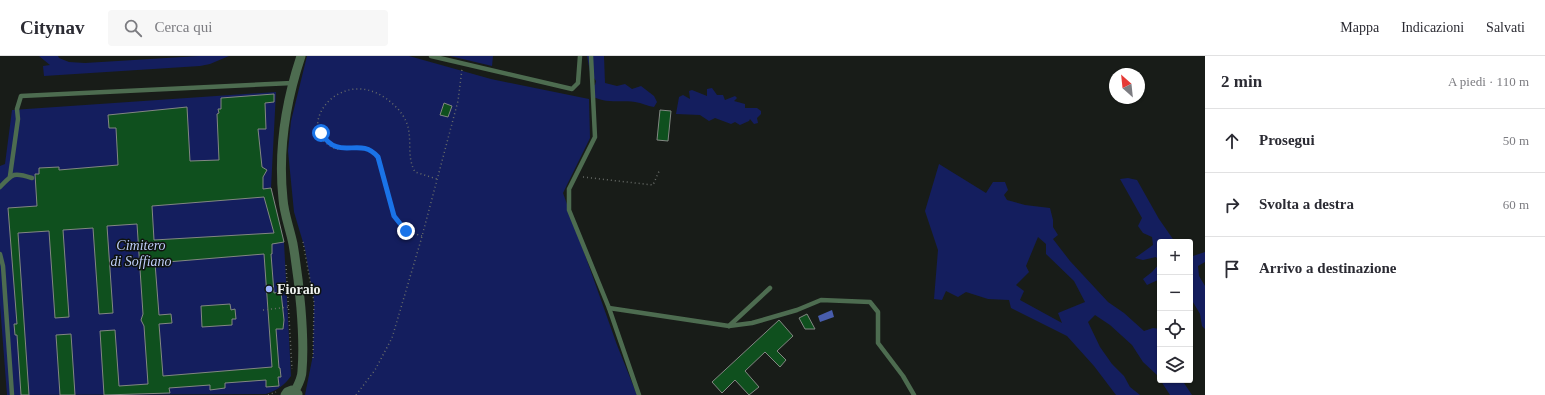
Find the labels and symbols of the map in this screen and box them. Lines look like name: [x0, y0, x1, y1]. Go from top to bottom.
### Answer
north arrow: [1109, 68, 1145, 104]
route start: [312, 124, 330, 142]
route end: [397, 222, 415, 240]
park label: Cimitero di Soffiano: [110, 238, 172, 269]
place label: Fioraio: [277, 282, 321, 297]
marker: Fioraio: [264, 284, 274, 294]

